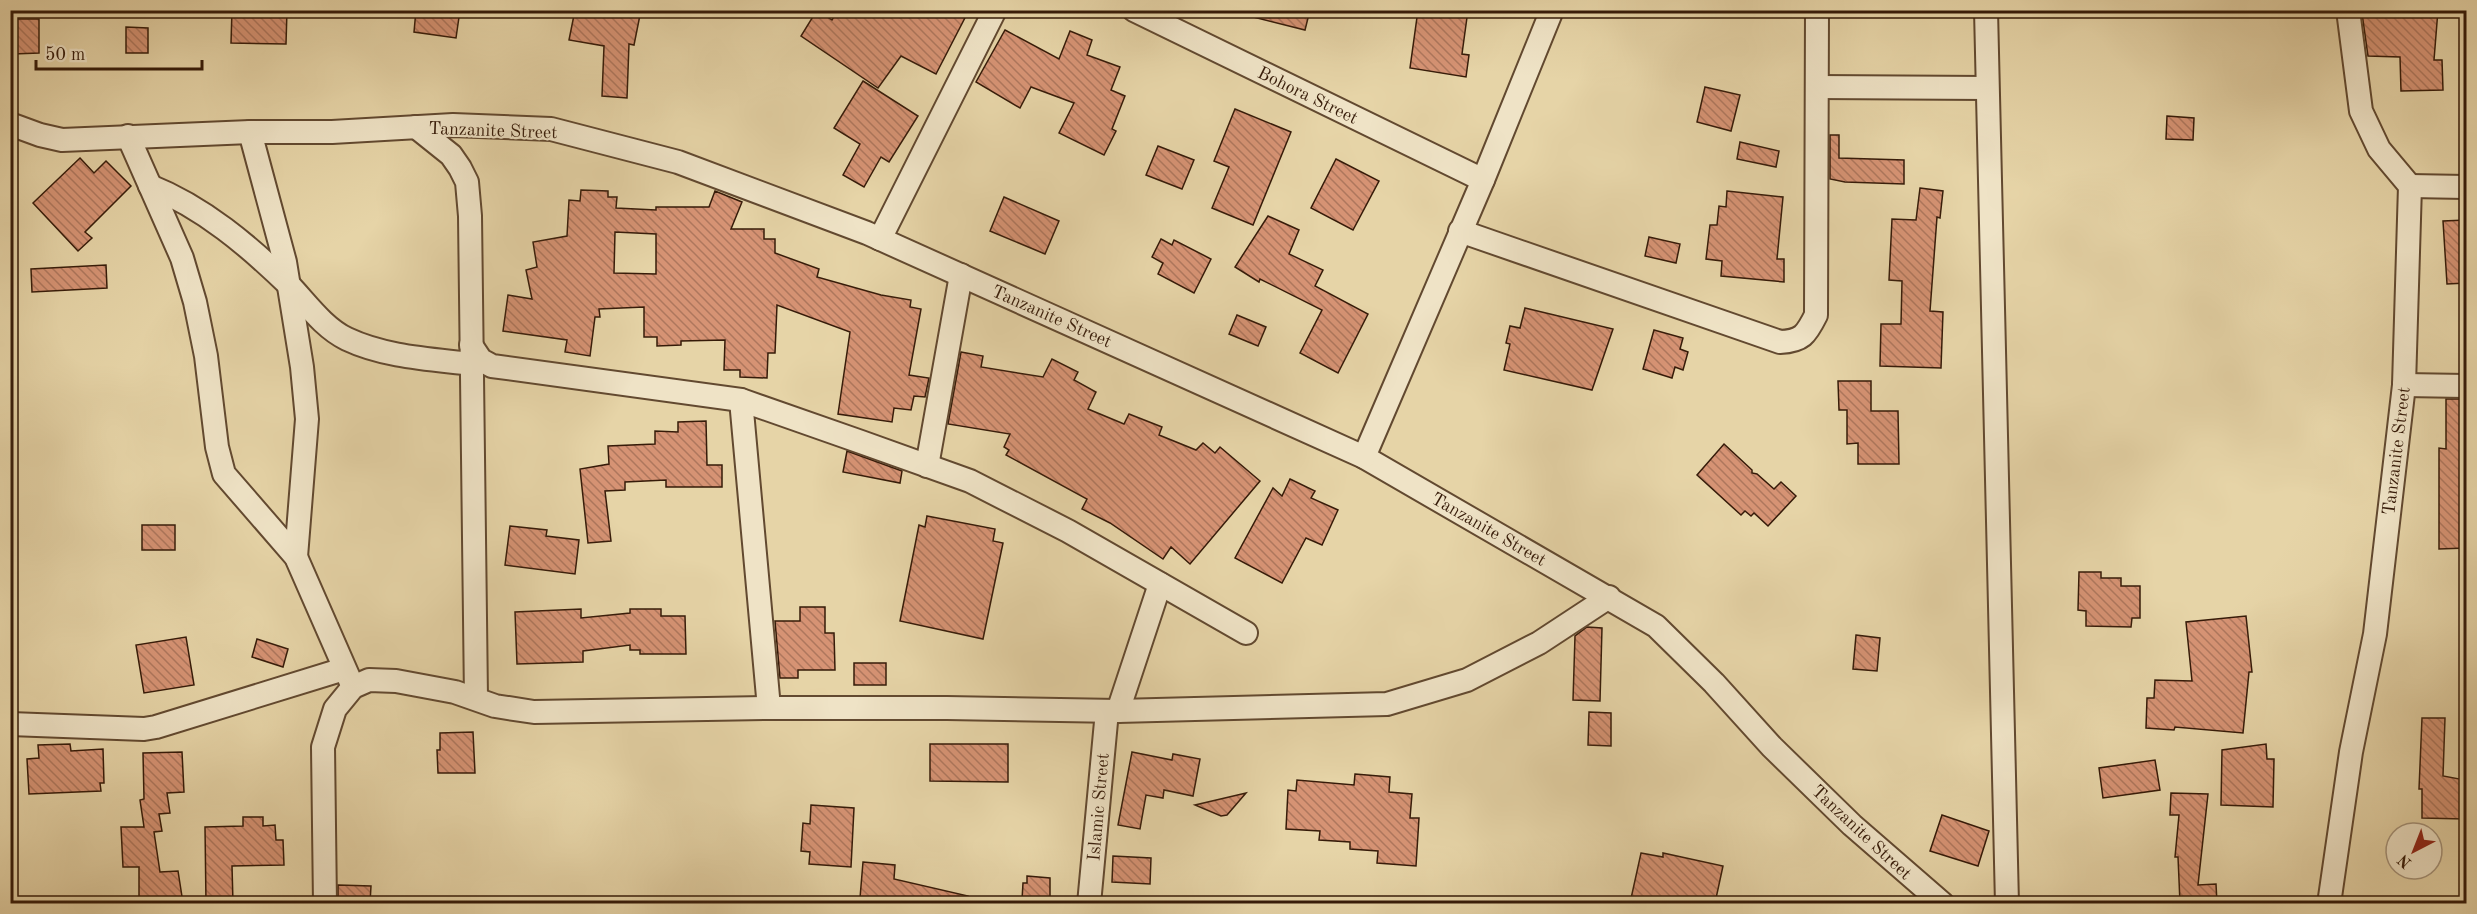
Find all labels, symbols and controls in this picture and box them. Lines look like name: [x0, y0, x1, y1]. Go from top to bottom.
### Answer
scale bar: [36, 33, 202, 71]
text: 50 m: [45, 46, 85, 64]
street label: Bohora Street: [1255, 64, 1361, 128]
street label: Tanzanite Street: [428, 120, 558, 142]
street label: Tanzanite Street: [989, 282, 1114, 351]
street label: Tanzanite Street: [2380, 386, 2414, 516]
street label: Tanzanite Street: [1428, 490, 1549, 570]
street label: Islamic Street: [1085, 752, 1113, 862]
street label: Tanzanite Street: [1808, 782, 1915, 883]
north arrow: [2384, 821, 2444, 881]
text: N: [2395, 850, 2415, 871]

